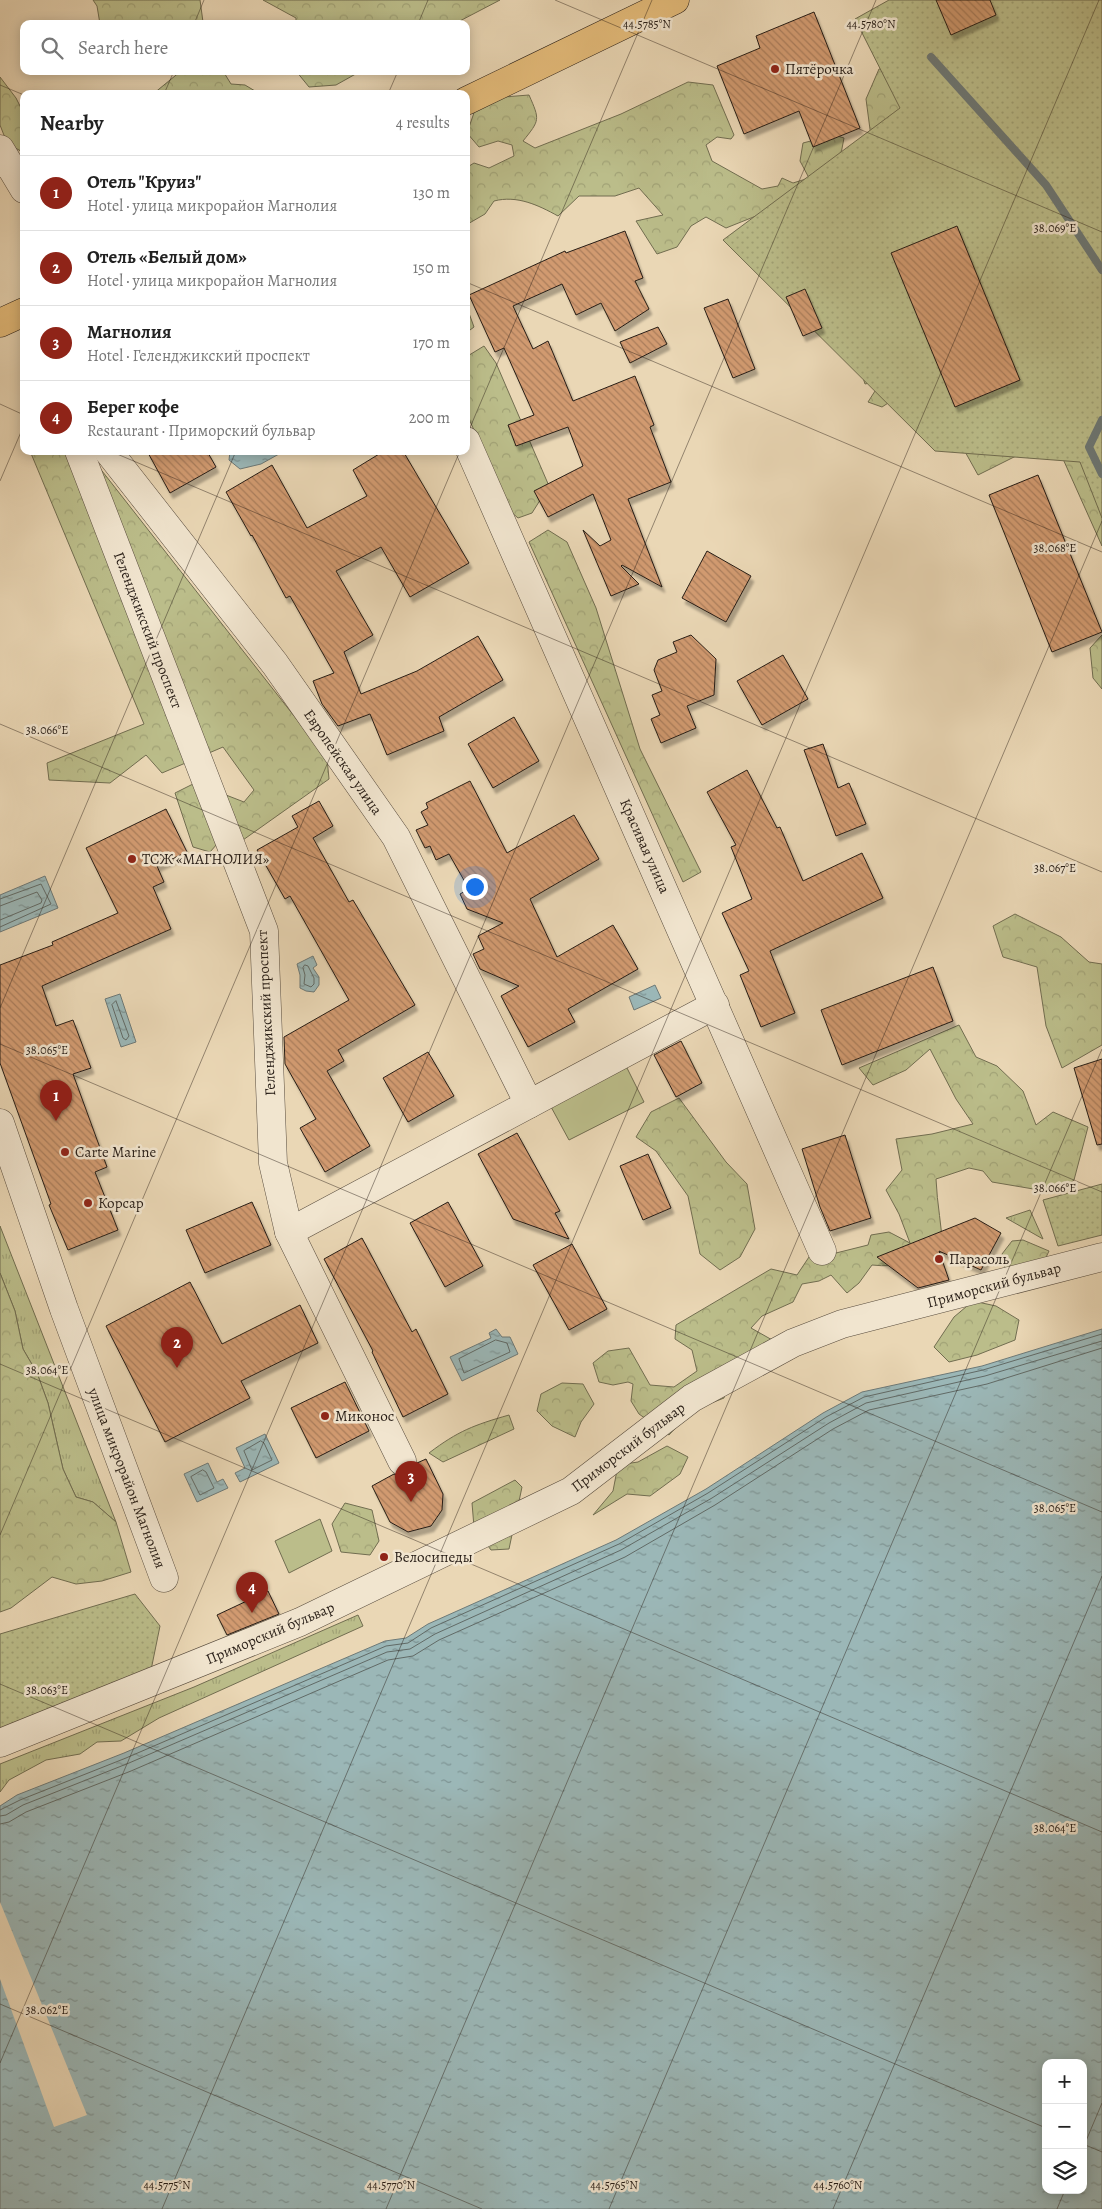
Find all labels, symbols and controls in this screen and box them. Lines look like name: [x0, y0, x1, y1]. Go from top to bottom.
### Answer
text: 44.5785°N: [623, 16, 671, 32]
text: 44.5780°N: [846, 16, 896, 32]
search box: [20, 20, 470, 75]
icon: search: [38, 34, 66, 62]
text: Search here: [78, 35, 168, 61]
place label: Пятёрочка: [785, 59, 854, 79]
marker: Пятёрочка: [769, 63, 781, 75]
text: Nearby: [40, 109, 103, 137]
text: 4 results: [396, 112, 450, 134]
text: Отель "Круиз": [87, 169, 201, 195]
text: 1: [53, 182, 59, 204]
text: 130 m: [413, 182, 450, 204]
text: Hotel · улица микрорайон Магнолия: [87, 195, 337, 217]
text: 38.069°E: [1034, 220, 1076, 236]
text: Отель «Белый дом»: [87, 244, 247, 270]
text: 2: [52, 257, 60, 279]
text: 150 m: [413, 257, 450, 279]
text: Hotel · улица микрорайон Магнолия: [87, 270, 337, 292]
text: Магнолия: [87, 319, 172, 345]
text: 3: [53, 332, 59, 354]
text: 170 m: [413, 332, 450, 354]
text: Hotel · Геленджикский проспект: [87, 345, 310, 367]
text: Берег кофе: [87, 394, 179, 420]
text: 4: [52, 407, 60, 429]
text: 200 m: [409, 407, 450, 429]
text: Restaurant · Приморский бульвар: [87, 420, 316, 442]
text: 38.068°E: [1034, 540, 1076, 556]
street label: Геленджикский проспект: [109, 549, 187, 712]
street label: Европейская улица: [299, 705, 387, 819]
text: 38.066°E: [26, 722, 68, 738]
street label: Красивая улица: [615, 795, 675, 897]
place label: ТСЖ «МАГНОЛИЯ»: [142, 849, 270, 869]
marker: ТСЖ «МАГНОЛИЯ»: [126, 853, 138, 865]
text: 38.067°E: [1034, 860, 1076, 876]
your location: [462, 874, 488, 900]
street label: Геленджикский проспект: [252, 929, 280, 1097]
text: 38.065°E: [26, 1042, 68, 1058]
pin: 1: [40, 1080, 72, 1121]
place label: Carte Marine: [75, 1142, 157, 1162]
marker: Carte Marine: [59, 1146, 71, 1158]
text: 38.066°E: [1034, 1180, 1076, 1196]
place label: Корсар: [98, 1193, 144, 1213]
marker: Корсар: [82, 1197, 94, 1209]
place label: Парасоль: [949, 1249, 1009, 1269]
marker: Парасоль: [933, 1253, 945, 1265]
street label: Приморский бульвар: [925, 1257, 1063, 1313]
pin: 2: [161, 1327, 193, 1368]
text: 38.064°E: [26, 1362, 68, 1378]
street label: улица микрорайон Магнолия: [83, 1384, 171, 1571]
street label: Приморский бульвар: [567, 1397, 689, 1497]
place label: Миконос: [335, 1406, 394, 1426]
marker: Миконос: [319, 1410, 331, 1422]
pin: 3: [395, 1461, 427, 1502]
text: 38.065°E: [1034, 1500, 1076, 1516]
place label: Велосипеды: [394, 1547, 473, 1567]
marker: Велосипеды: [378, 1551, 390, 1563]
pin: 4: [236, 1572, 268, 1613]
street label: Приморский бульвар: [203, 1597, 338, 1669]
text: 38.063°E: [26, 1682, 68, 1698]
text: 38.064°E: [1034, 1820, 1076, 1836]
text: 38.062°E: [26, 2002, 68, 2018]
map controls: [1042, 2059, 1087, 2194]
button: +: [1042, 2059, 1087, 2104]
button: −: [1042, 2104, 1087, 2149]
button: layers: [1042, 2149, 1087, 2194]
text: 44.5775°N: [143, 2177, 191, 2193]
text: 44.5770°N: [367, 2177, 416, 2193]
text: 44.5765°N: [590, 2177, 638, 2193]
text: 44.5760°N: [814, 2177, 863, 2193]

